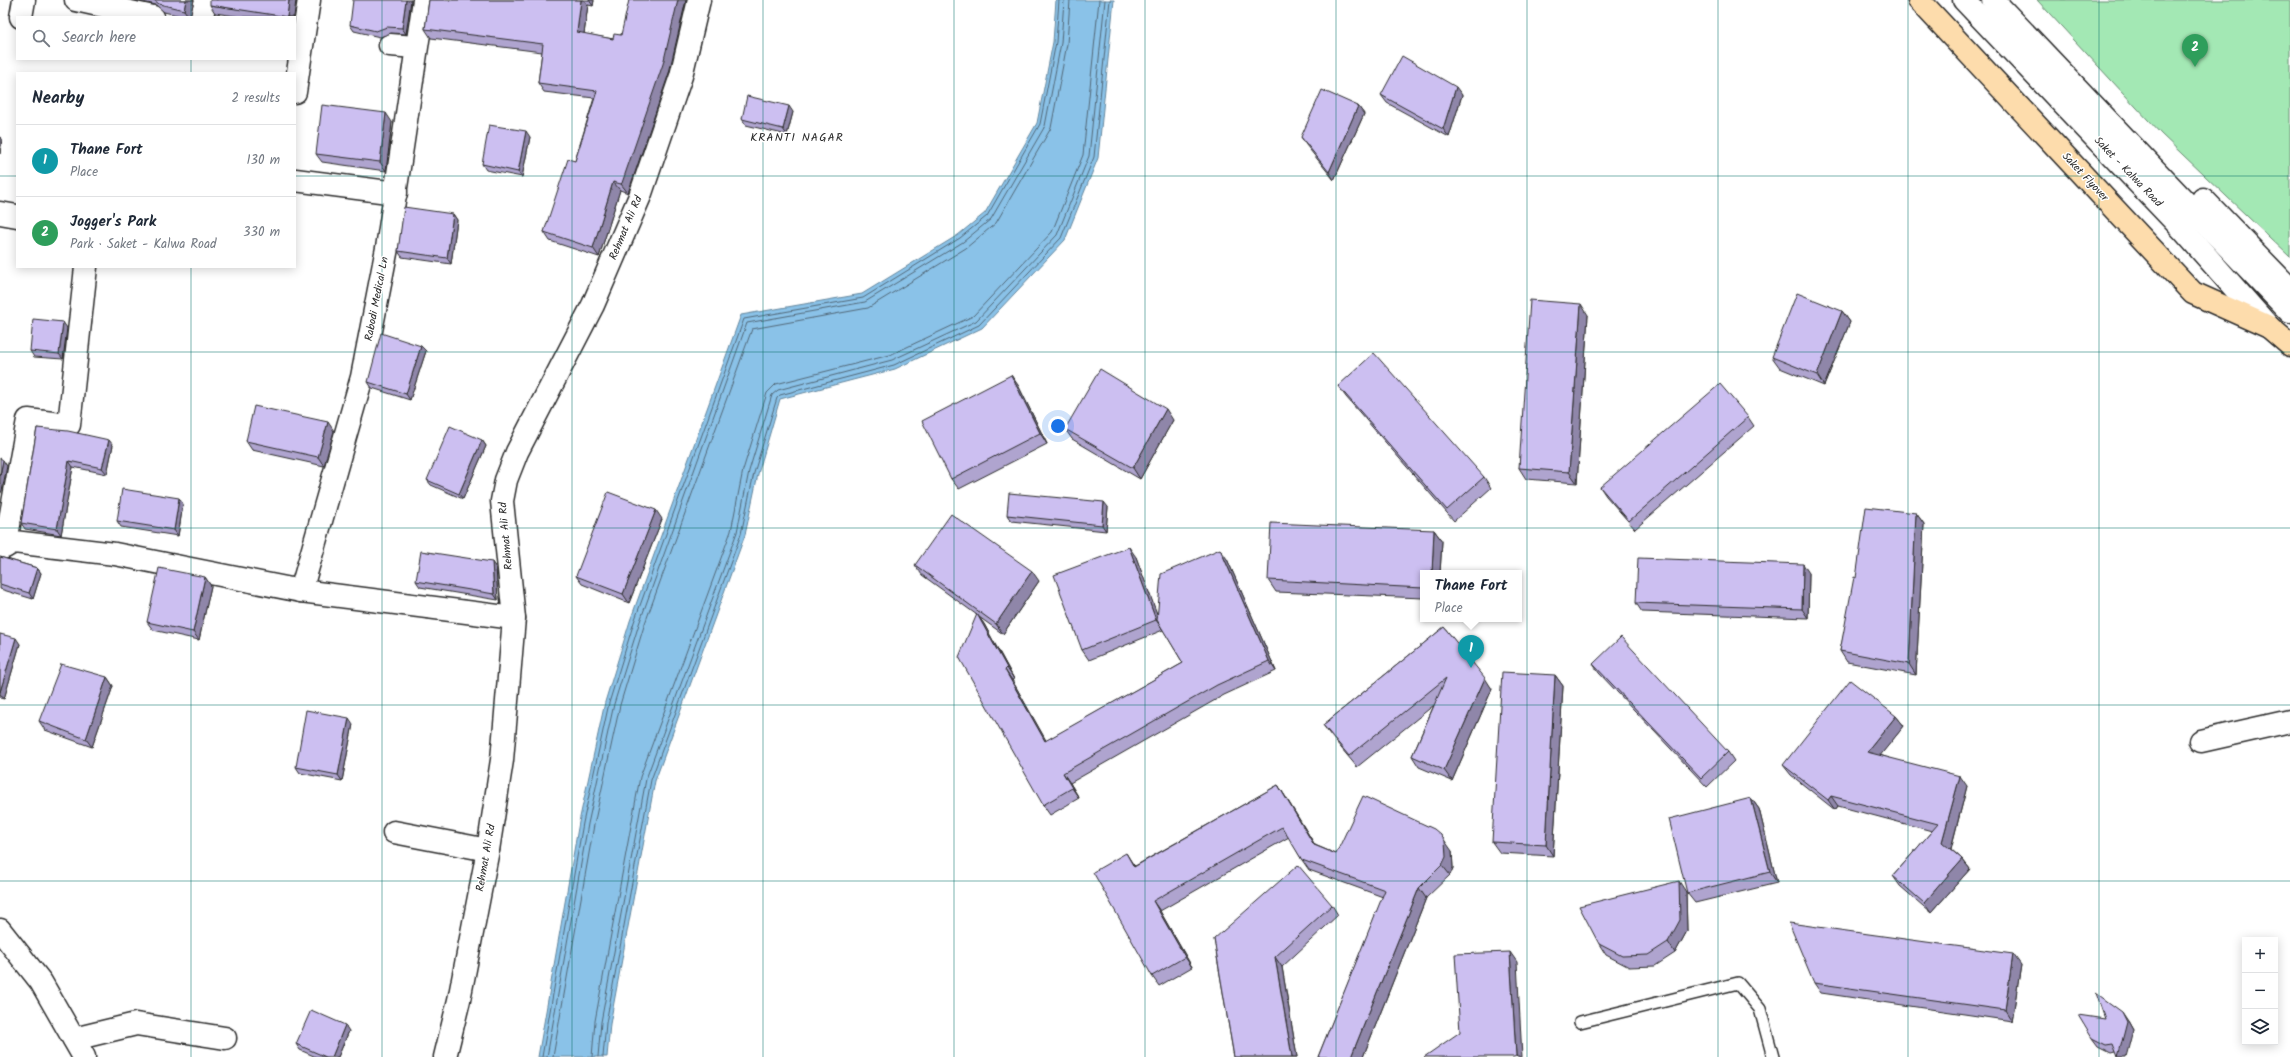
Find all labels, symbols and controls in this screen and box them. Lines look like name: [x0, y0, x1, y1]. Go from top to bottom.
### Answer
search box: [16, 16, 296, 60]
text: Search here: [62, 26, 136, 50]
icon: search: [30, 27, 52, 49]
pin: 2: [2182, 34, 2208, 67]
text: Nearby: [32, 85, 84, 112]
text: 2 results: [232, 88, 280, 109]
district label: KRANTI NAGAR: [750, 128, 844, 147]
street label: Saket - Kalwa Road: [2089, 132, 2167, 212]
text: Thane Fort: [70, 138, 143, 162]
street label: Saket Flyover: [2057, 148, 2114, 207]
text: 1: [43, 150, 47, 171]
text: 130 m: [246, 150, 280, 171]
text: Place: [70, 162, 98, 183]
street label: Rehmat Ali Rd: [604, 193, 648, 263]
text: Jogger's Park: [70, 210, 156, 234]
text: 2: [41, 222, 49, 243]
text: 330 m: [243, 222, 280, 243]
text: Park · Saket - Kalwa Road: [70, 234, 217, 255]
street label: Rabodi Medical Ln: [360, 255, 394, 343]
your location: [1048, 416, 1068, 436]
street label: Rehmat Ali Rd: [494, 501, 518, 571]
popup: [1420, 570, 1522, 622]
text: Thane Fort: [1435, 574, 1507, 598]
text: Place: [1435, 598, 1463, 619]
pin: 1: [1458, 635, 1484, 668]
street label: Rehmat Ali Rd: [471, 822, 501, 893]
map controls: [2242, 937, 2278, 1045]
button: +: [2242, 937, 2278, 973]
button: −: [2242, 973, 2278, 1009]
button: layers: [2242, 1009, 2278, 1045]

